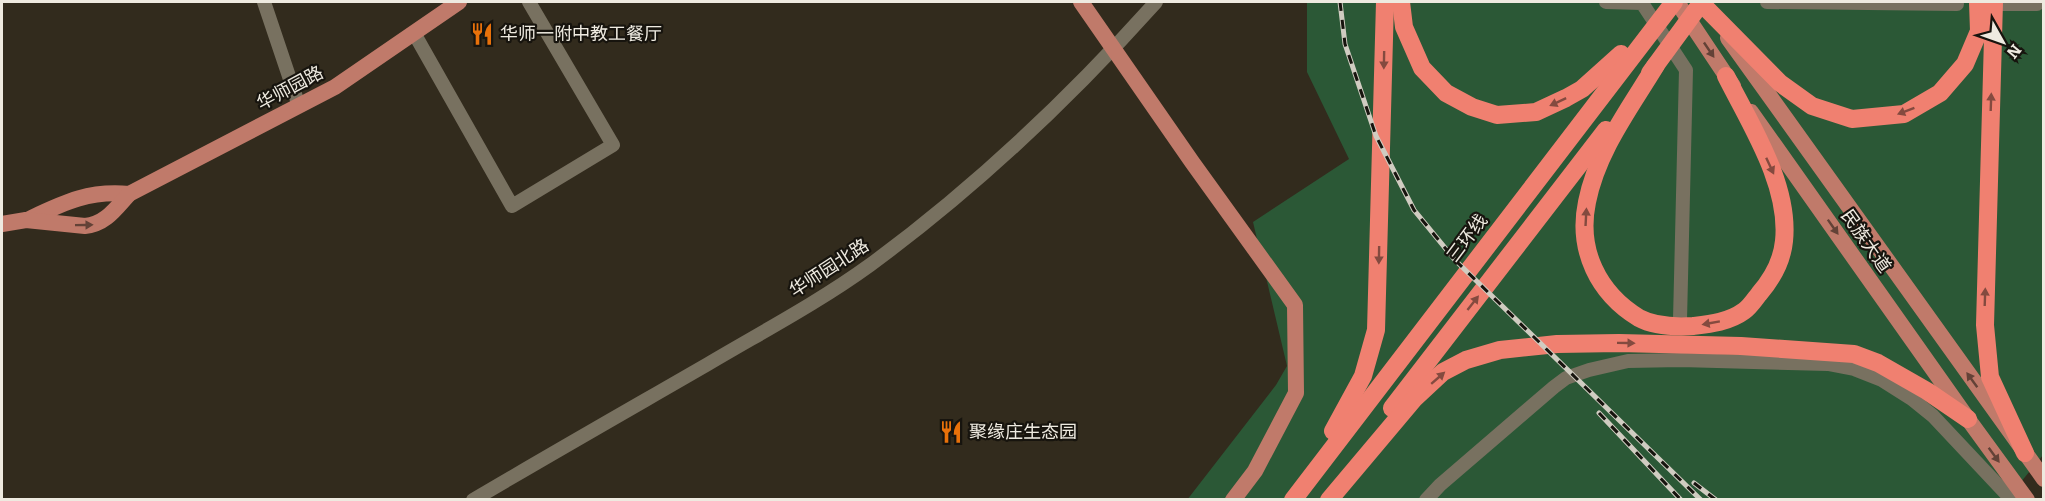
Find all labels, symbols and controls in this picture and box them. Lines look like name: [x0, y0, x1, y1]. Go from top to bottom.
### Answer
north arrow: [1973, 12, 2033, 72]
restaurant icon: 华师一附中教工餐厅: [469, 21, 495, 47]
place label: 华师一附中教工餐厅: [500, 23, 662, 45]
text: N: [2003, 40, 2025, 62]
one-way arrow: [1703, 42, 1714, 58]
one-way arrow: [1379, 50, 1389, 69]
street label: 华师园路: [253, 61, 327, 115]
one-way arrow: [1986, 93, 1996, 112]
one-way arrow: [1549, 98, 1566, 107]
one-way arrow: [1897, 107, 1915, 116]
one-way arrow: [1765, 158, 1774, 175]
street label: 民族大道: [1836, 205, 1896, 277]
one-way arrow: [1581, 207, 1590, 226]
street label: 三环线: [1442, 210, 1492, 266]
one-way arrow: [1827, 219, 1839, 235]
one-way arrow: [75, 220, 94, 230]
street label: 华师园北路: [785, 234, 873, 302]
one-way arrow: [1374, 245, 1384, 264]
one-way arrow: [1981, 288, 1990, 307]
one-way arrow: [1466, 296, 1478, 311]
one-way arrow: [1701, 319, 1720, 328]
one-way arrow: [1616, 339, 1635, 348]
one-way arrow: [1430, 372, 1445, 385]
one-way arrow: [1967, 372, 1979, 388]
restaurant icon: 聚缘庄生态园: [938, 419, 964, 445]
place label: 聚缘庄生态园: [969, 421, 1077, 443]
one-way arrow: [1988, 447, 2000, 463]

